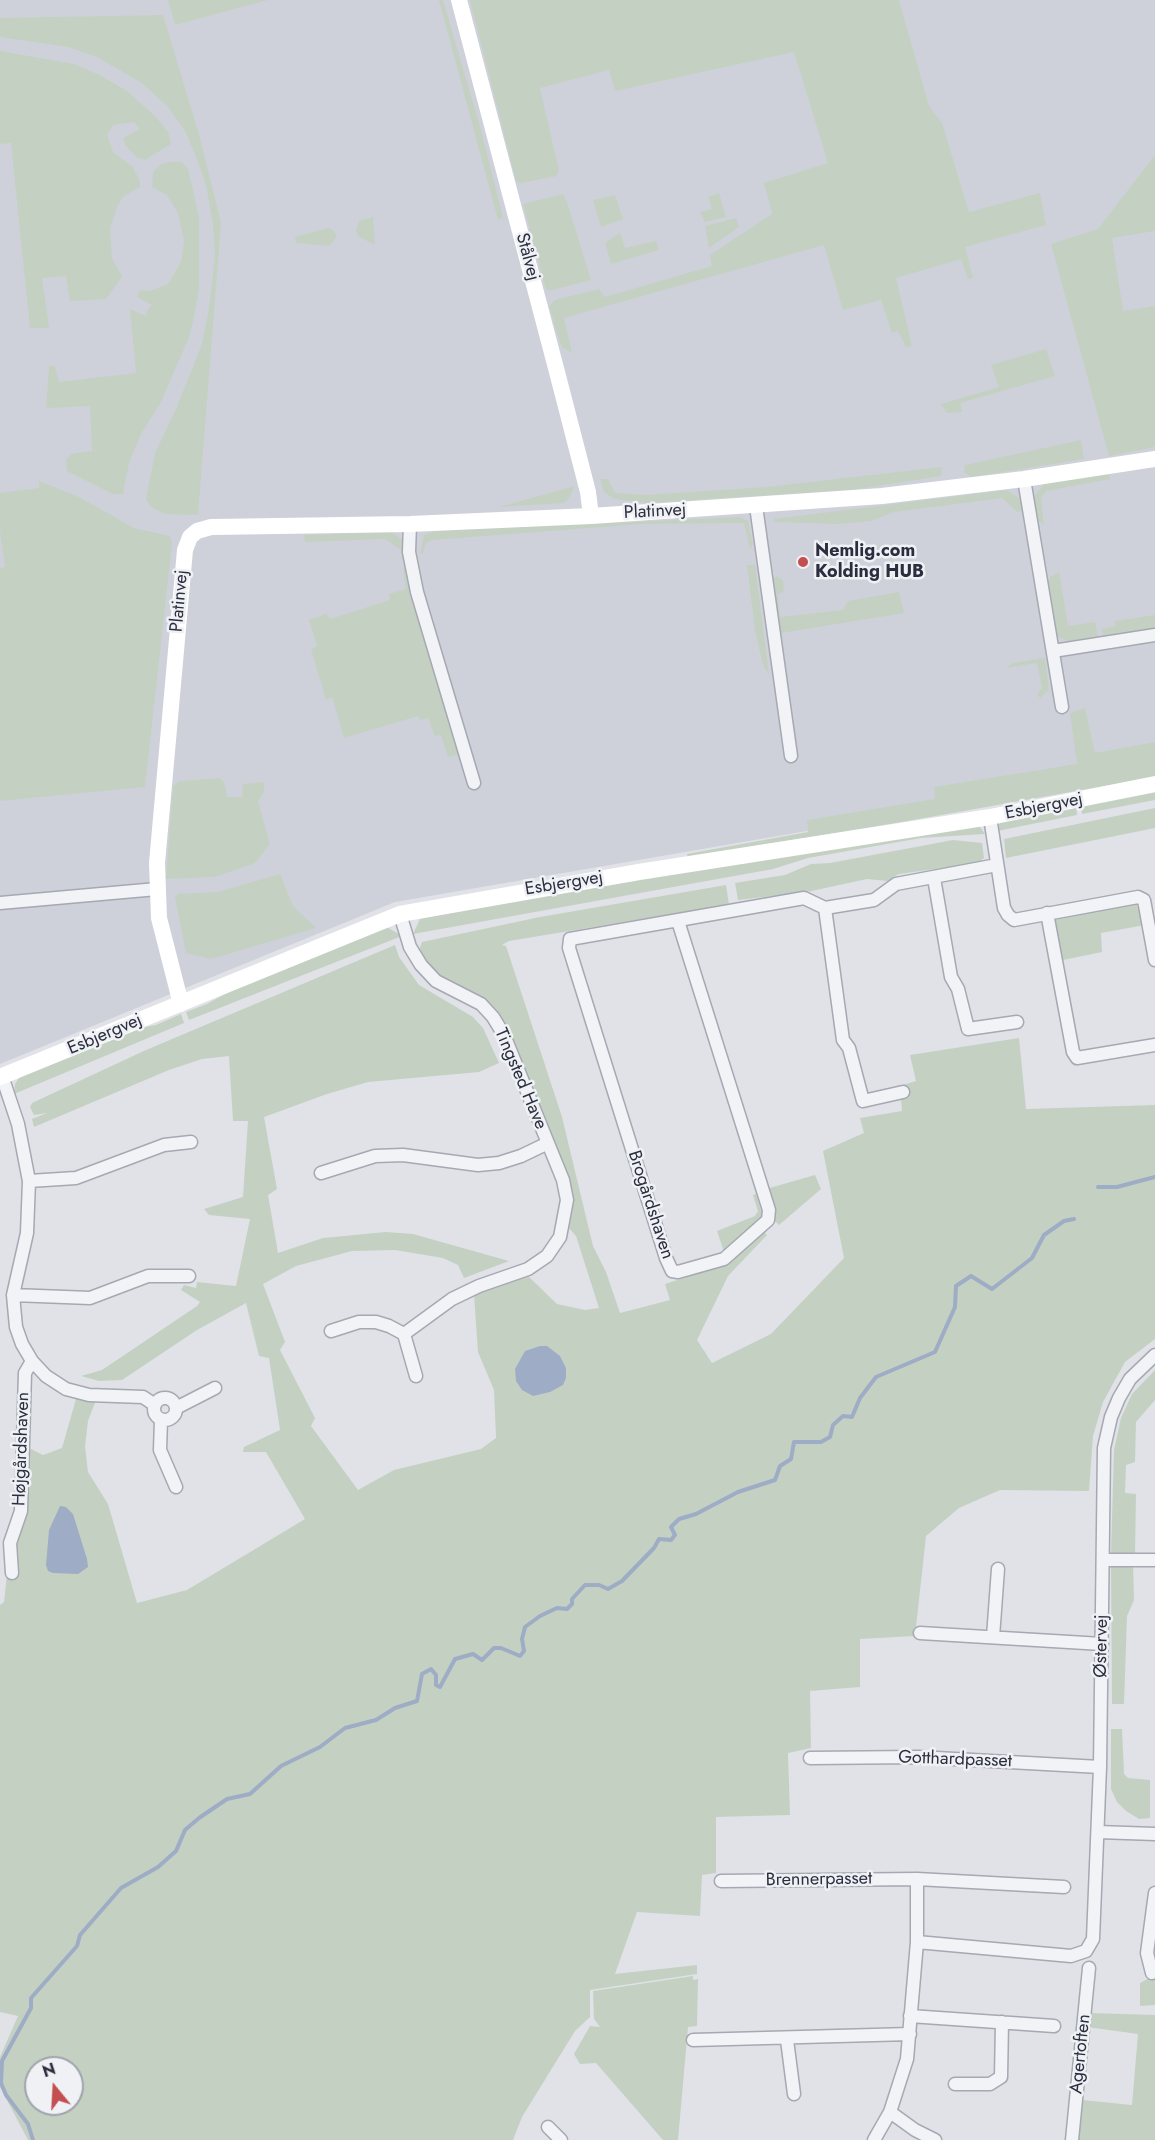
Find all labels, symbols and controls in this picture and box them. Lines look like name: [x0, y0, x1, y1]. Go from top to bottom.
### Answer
street label: Stålvej: [510, 231, 544, 283]
street label: Platinvej: [623, 500, 687, 524]
place label: Nemlig.com Kolding HUB: [815, 541, 924, 584]
marker: Nemlig.com Kolding HUB: [796, 555, 810, 569]
street label: Platinvej: [167, 569, 193, 633]
street label: Esbjergvej: [1003, 789, 1085, 825]
street label: Esbjergvej: [523, 867, 605, 901]
street label: Esbjergvej: [65, 1010, 145, 1060]
street label: Tingsted Have: [489, 1025, 551, 1133]
street label: Brogårdshaven: [622, 1148, 678, 1262]
street label: Højgårdshaven: [9, 1392, 35, 1506]
street label: Østervej: [1091, 1614, 1113, 1678]
street label: Gotthardpasset: [898, 1747, 1012, 1773]
street label: Brennerpasset: [766, 1868, 872, 1892]
street label: Agertoften: [1066, 2013, 1096, 2095]
north arrow: [24, 2056, 84, 2116]
text: N: [39, 2057, 59, 2083]

